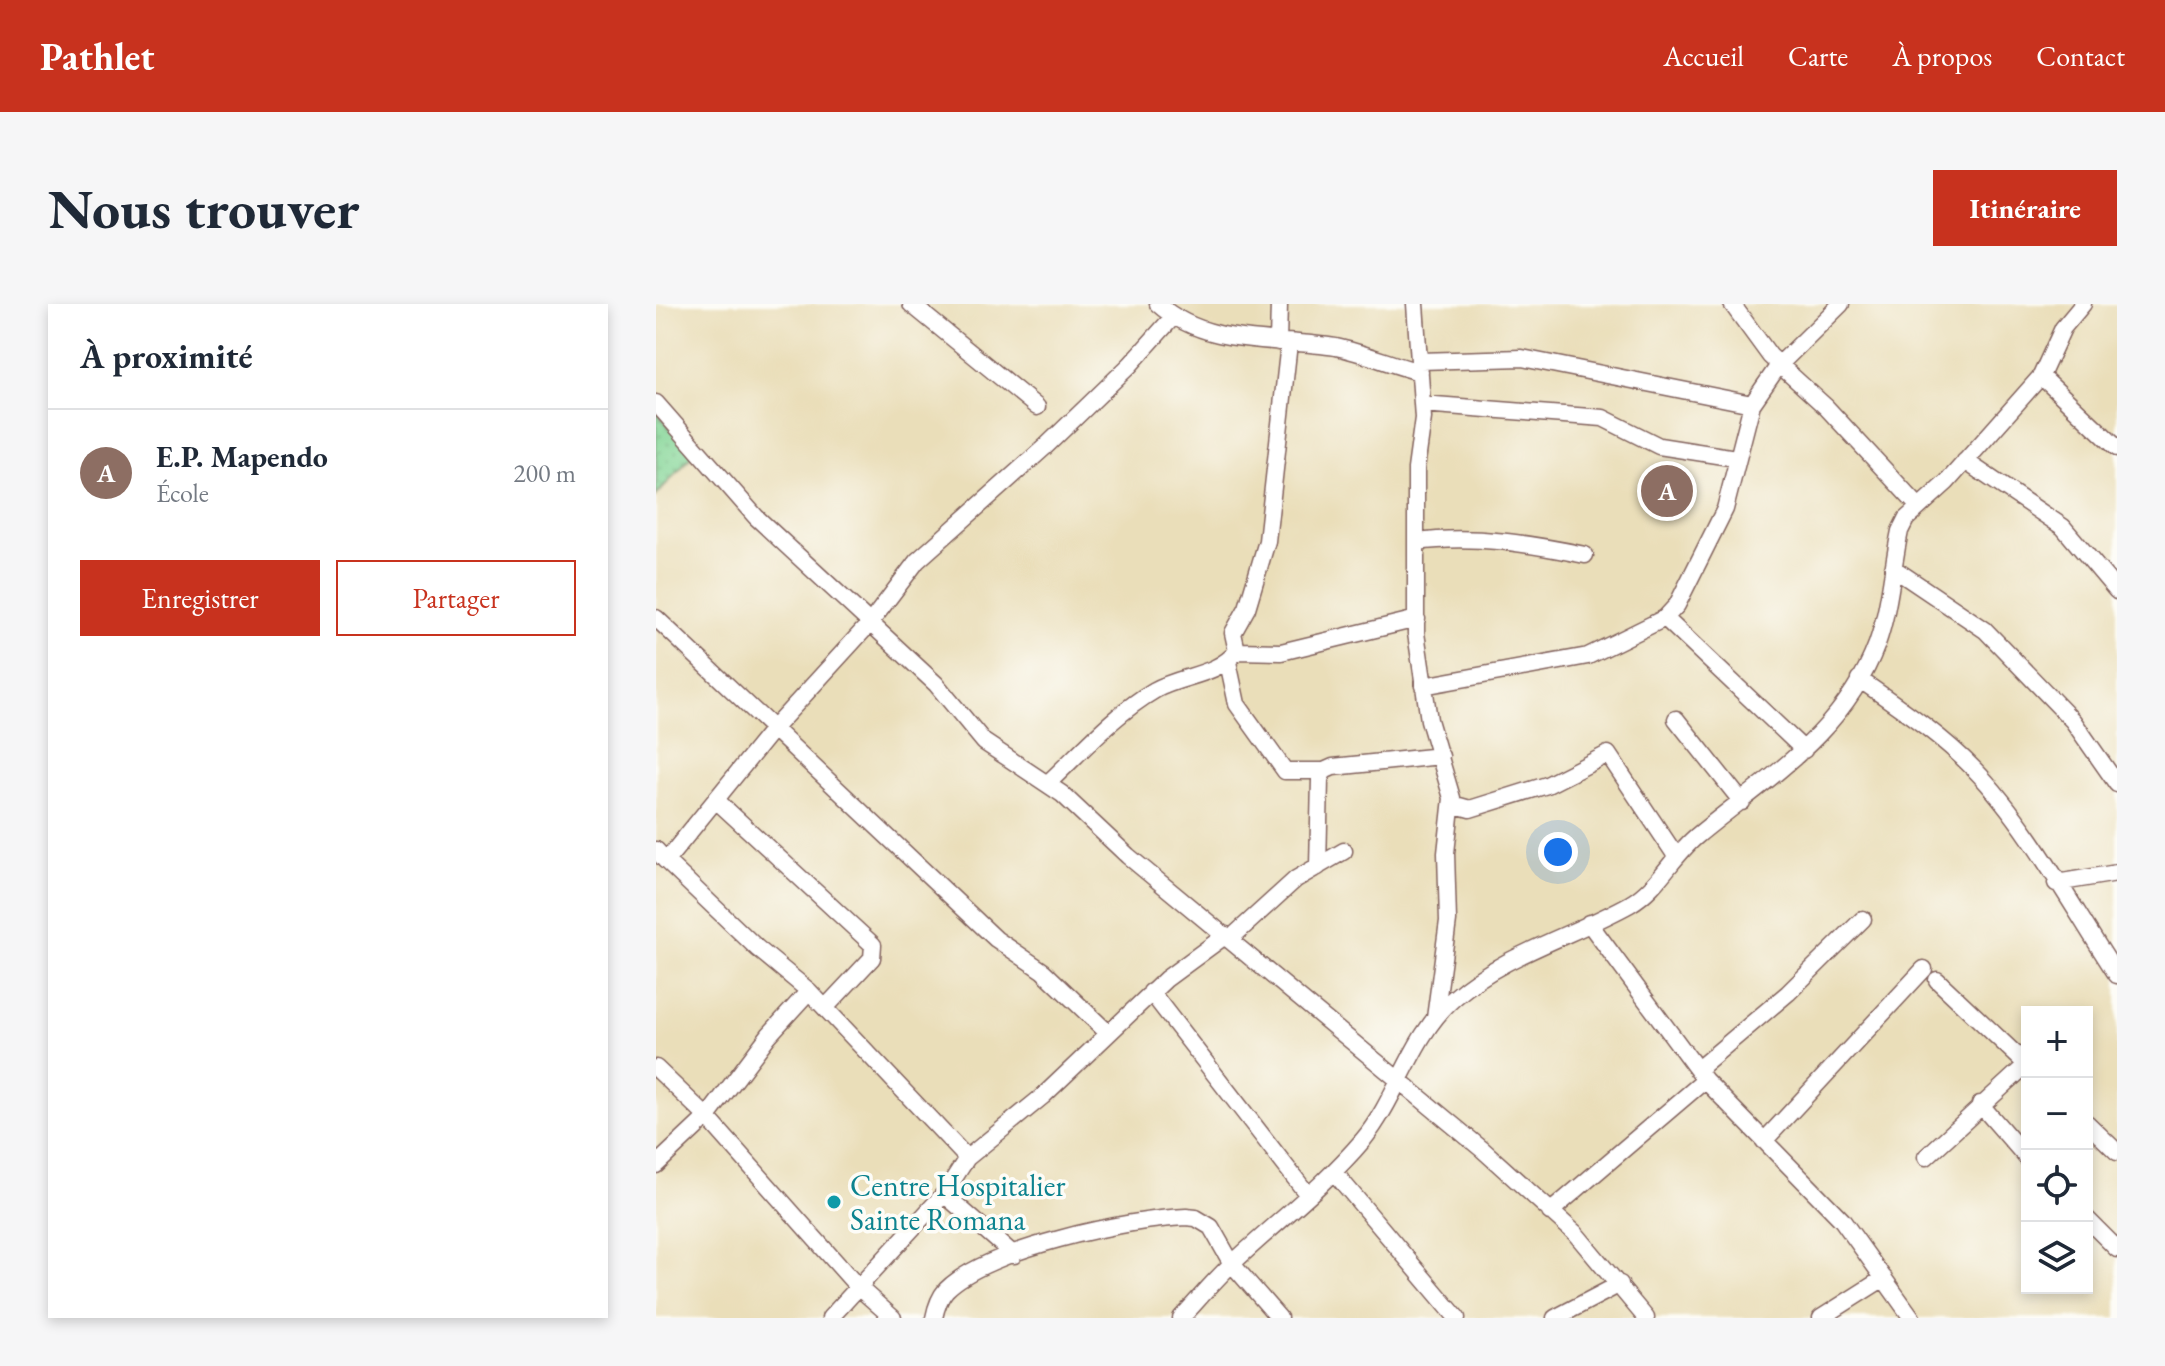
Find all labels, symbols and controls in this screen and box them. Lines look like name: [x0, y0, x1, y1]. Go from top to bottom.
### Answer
text: Pathlet: [40, 32, 155, 81]
text: Accueil: [1663, 38, 1744, 74]
text: Carte: [1788, 38, 1848, 74]
text: À propos: [1892, 38, 1992, 74]
text: Contact: [2036, 38, 2125, 74]
button: Itinéraire: [1933, 170, 2117, 246]
text: Nous trouver: [48, 172, 360, 245]
text: À proximité: [80, 334, 253, 378]
text: E.P. Mapendo: [156, 437, 328, 476]
text: A: [97, 456, 115, 490]
text: 200 m: [513, 456, 576, 490]
pin: A: [1641, 461, 1693, 521]
text: École: [156, 476, 209, 510]
button: Enregistrer: [80, 560, 320, 636]
button: Partager: [336, 560, 576, 636]
your location: [1538, 832, 1578, 872]
map controls: [2021, 1006, 2093, 1294]
button: +: [2021, 1006, 2093, 1078]
button: −: [2021, 1078, 2093, 1150]
button: locate: [2021, 1150, 2093, 1222]
place label: Centre Hospitalier Sainte Romana: [850, 1166, 1065, 1239]
marker: Centre Hospitalier Sainte Romana: [825, 1193, 843, 1211]
button: layers: [2021, 1222, 2093, 1294]

